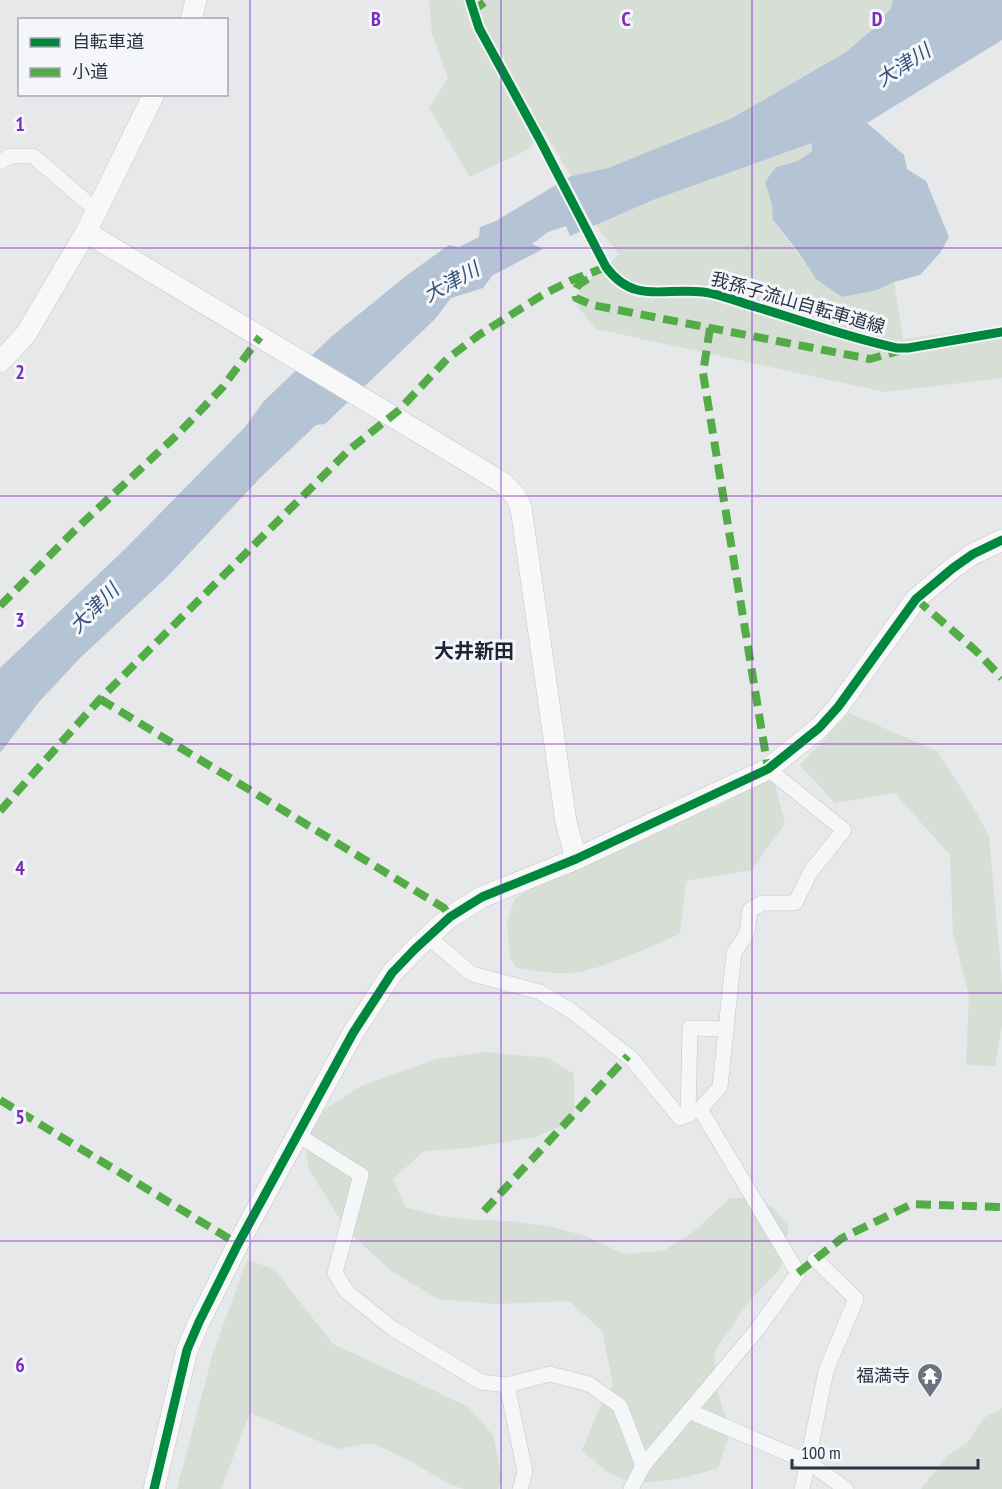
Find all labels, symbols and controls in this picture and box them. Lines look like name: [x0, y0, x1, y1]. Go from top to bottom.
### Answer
text: B: [371, 6, 381, 32]
text: C: [621, 6, 631, 32]
text: D: [872, 6, 883, 32]
legend: [18, 18, 228, 96]
text: 自転車道: [72, 30, 144, 53]
water label: 大津川: [871, 37, 937, 92]
text: 小道: [72, 60, 108, 83]
text: 1: [15, 111, 25, 137]
water label: 大津川: [418, 255, 485, 308]
street label: 我孫子流山自転車道線: [708, 267, 888, 338]
text: 2: [15, 359, 25, 385]
water label: 大津川: [64, 576, 126, 638]
text: 3: [15, 607, 25, 633]
district label: 大井新田: [434, 638, 514, 664]
text: 4: [15, 855, 25, 881]
text: 5: [15, 1104, 25, 1130]
text: 6: [15, 1352, 25, 1378]
temple icon: 福満寺: [915, 1361, 945, 1399]
place label: 福満寺: [856, 1364, 910, 1387]
scale bar: [792, 1432, 978, 1470]
text: 100 m: [801, 1441, 841, 1464]

